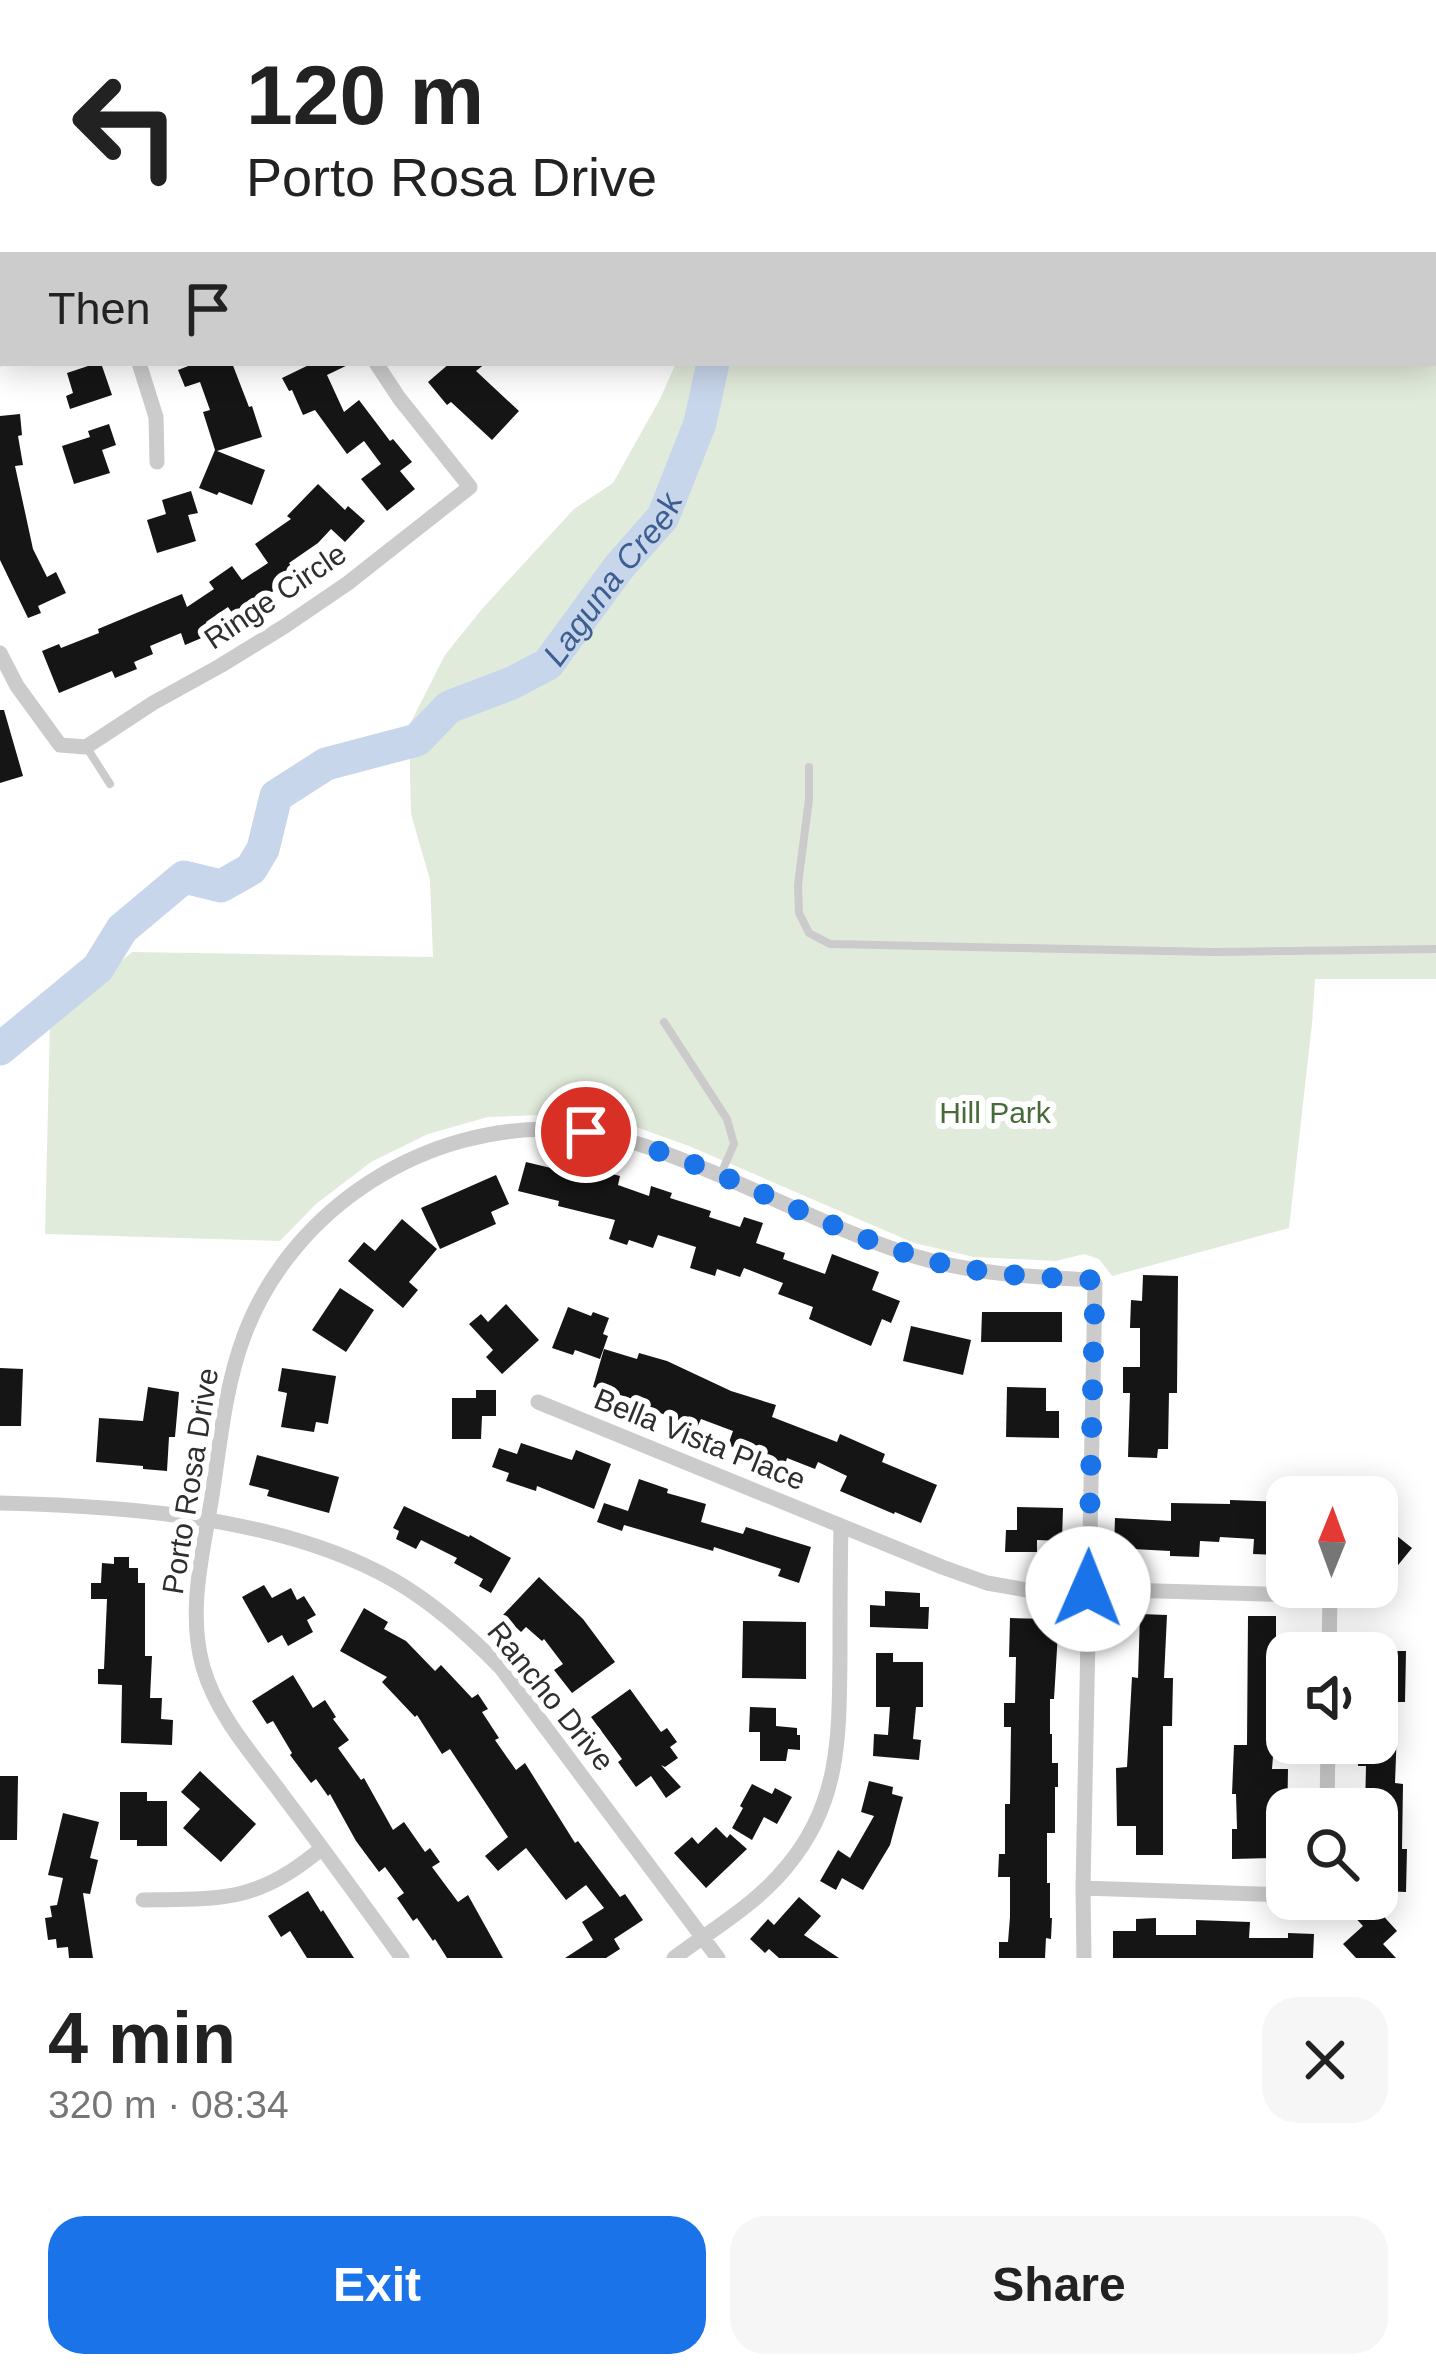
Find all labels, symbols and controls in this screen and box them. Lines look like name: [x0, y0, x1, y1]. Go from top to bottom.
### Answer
icon: left: [48, 48, 204, 204]
text: 120 m: [246, 48, 484, 142]
text: Porto Rosa Drive: [246, 147, 657, 207]
icon: arrive: [175, 276, 241, 342]
text: Then: [48, 283, 151, 334]
water label: Laguna Creek: [535, 486, 690, 672]
street label: Ringe Circle: [198, 537, 352, 655]
pin: [535, 1081, 637, 1183]
park label: Hill Park: [939, 1096, 1052, 1129]
icon: arrive: [553, 1099, 619, 1165]
street label: Porto Rosa Drive: [156, 1366, 224, 1596]
street label: Bella Vista Place: [590, 1382, 810, 1496]
north arrow: [1266, 1476, 1398, 1608]
map controls: [1266, 1476, 1398, 1920]
position arrow: [1025, 1526, 1151, 1652]
street label: Rancho Drive: [481, 1615, 621, 1777]
button: sound: [1266, 1632, 1398, 1764]
button: search: [1266, 1788, 1398, 1920]
button: close: [1262, 1997, 1388, 2123]
text: 4 min: [48, 1998, 236, 2078]
text: 320 m · 08:34: [48, 2083, 289, 2126]
button: Exit: [48, 2216, 706, 2354]
button: Share: [730, 2216, 1388, 2354]

